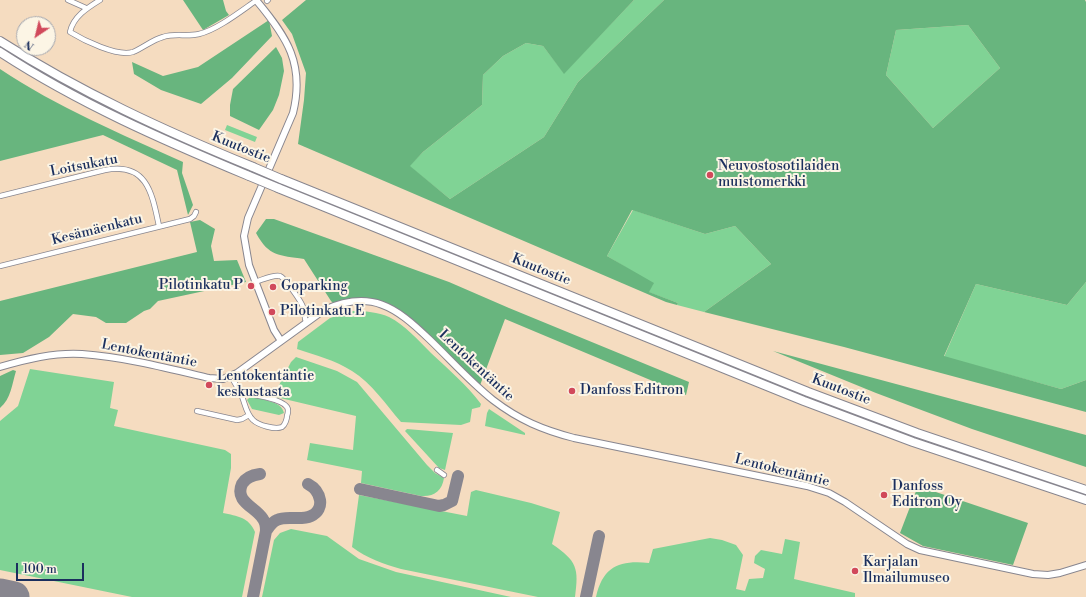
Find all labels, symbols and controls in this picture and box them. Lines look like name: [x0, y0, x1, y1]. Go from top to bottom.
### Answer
north arrow: [16, 16, 56, 56]
text: N: [22, 37, 37, 53]
street label: Kuutostie: [209, 129, 273, 167]
street label: Loitsukatu: [49, 151, 119, 181]
place label: Neuvostosotilaiden muistomerkki: [718, 159, 839, 192]
marker: Neuvostosotilaiden muistomerkki: [705, 170, 715, 180]
street label: Kesämäenkatu: [50, 211, 144, 249]
street label: Kuutostie: [509, 251, 573, 289]
place label: Pilotinkatu P: [159, 278, 243, 294]
place label: Goparking: [281, 279, 348, 295]
marker: Pilotinkatu P: [246, 281, 256, 291]
marker: Goparking: [268, 282, 278, 292]
place label: Pilotinkatu E: [280, 304, 364, 320]
marker: Pilotinkatu E: [267, 307, 277, 317]
street label: Lentokentäntie: [435, 327, 517, 405]
street label: Lentokentäntie: [100, 336, 198, 372]
place label: Lentokentäntie keskustasta: [217, 369, 314, 402]
street label: Kuutostie: [809, 371, 873, 409]
marker: Lentokentäntie keskustasta: [204, 380, 214, 390]
place label: Danfoss Editron: [580, 383, 683, 399]
marker: Danfoss Editron: [567, 386, 577, 396]
street label: Lentokentäntie: [733, 451, 831, 491]
place label: Danfoss Editron Oy: [892, 479, 962, 512]
marker: Danfoss Editron Oy: [879, 490, 889, 500]
scale bar: [18, 555, 86, 581]
place label: Karjalan Ilmailumuseo: [863, 555, 950, 588]
text: 100 m: [23, 562, 57, 577]
marker: Karjalan Ilmailumuseo: [850, 566, 860, 576]

